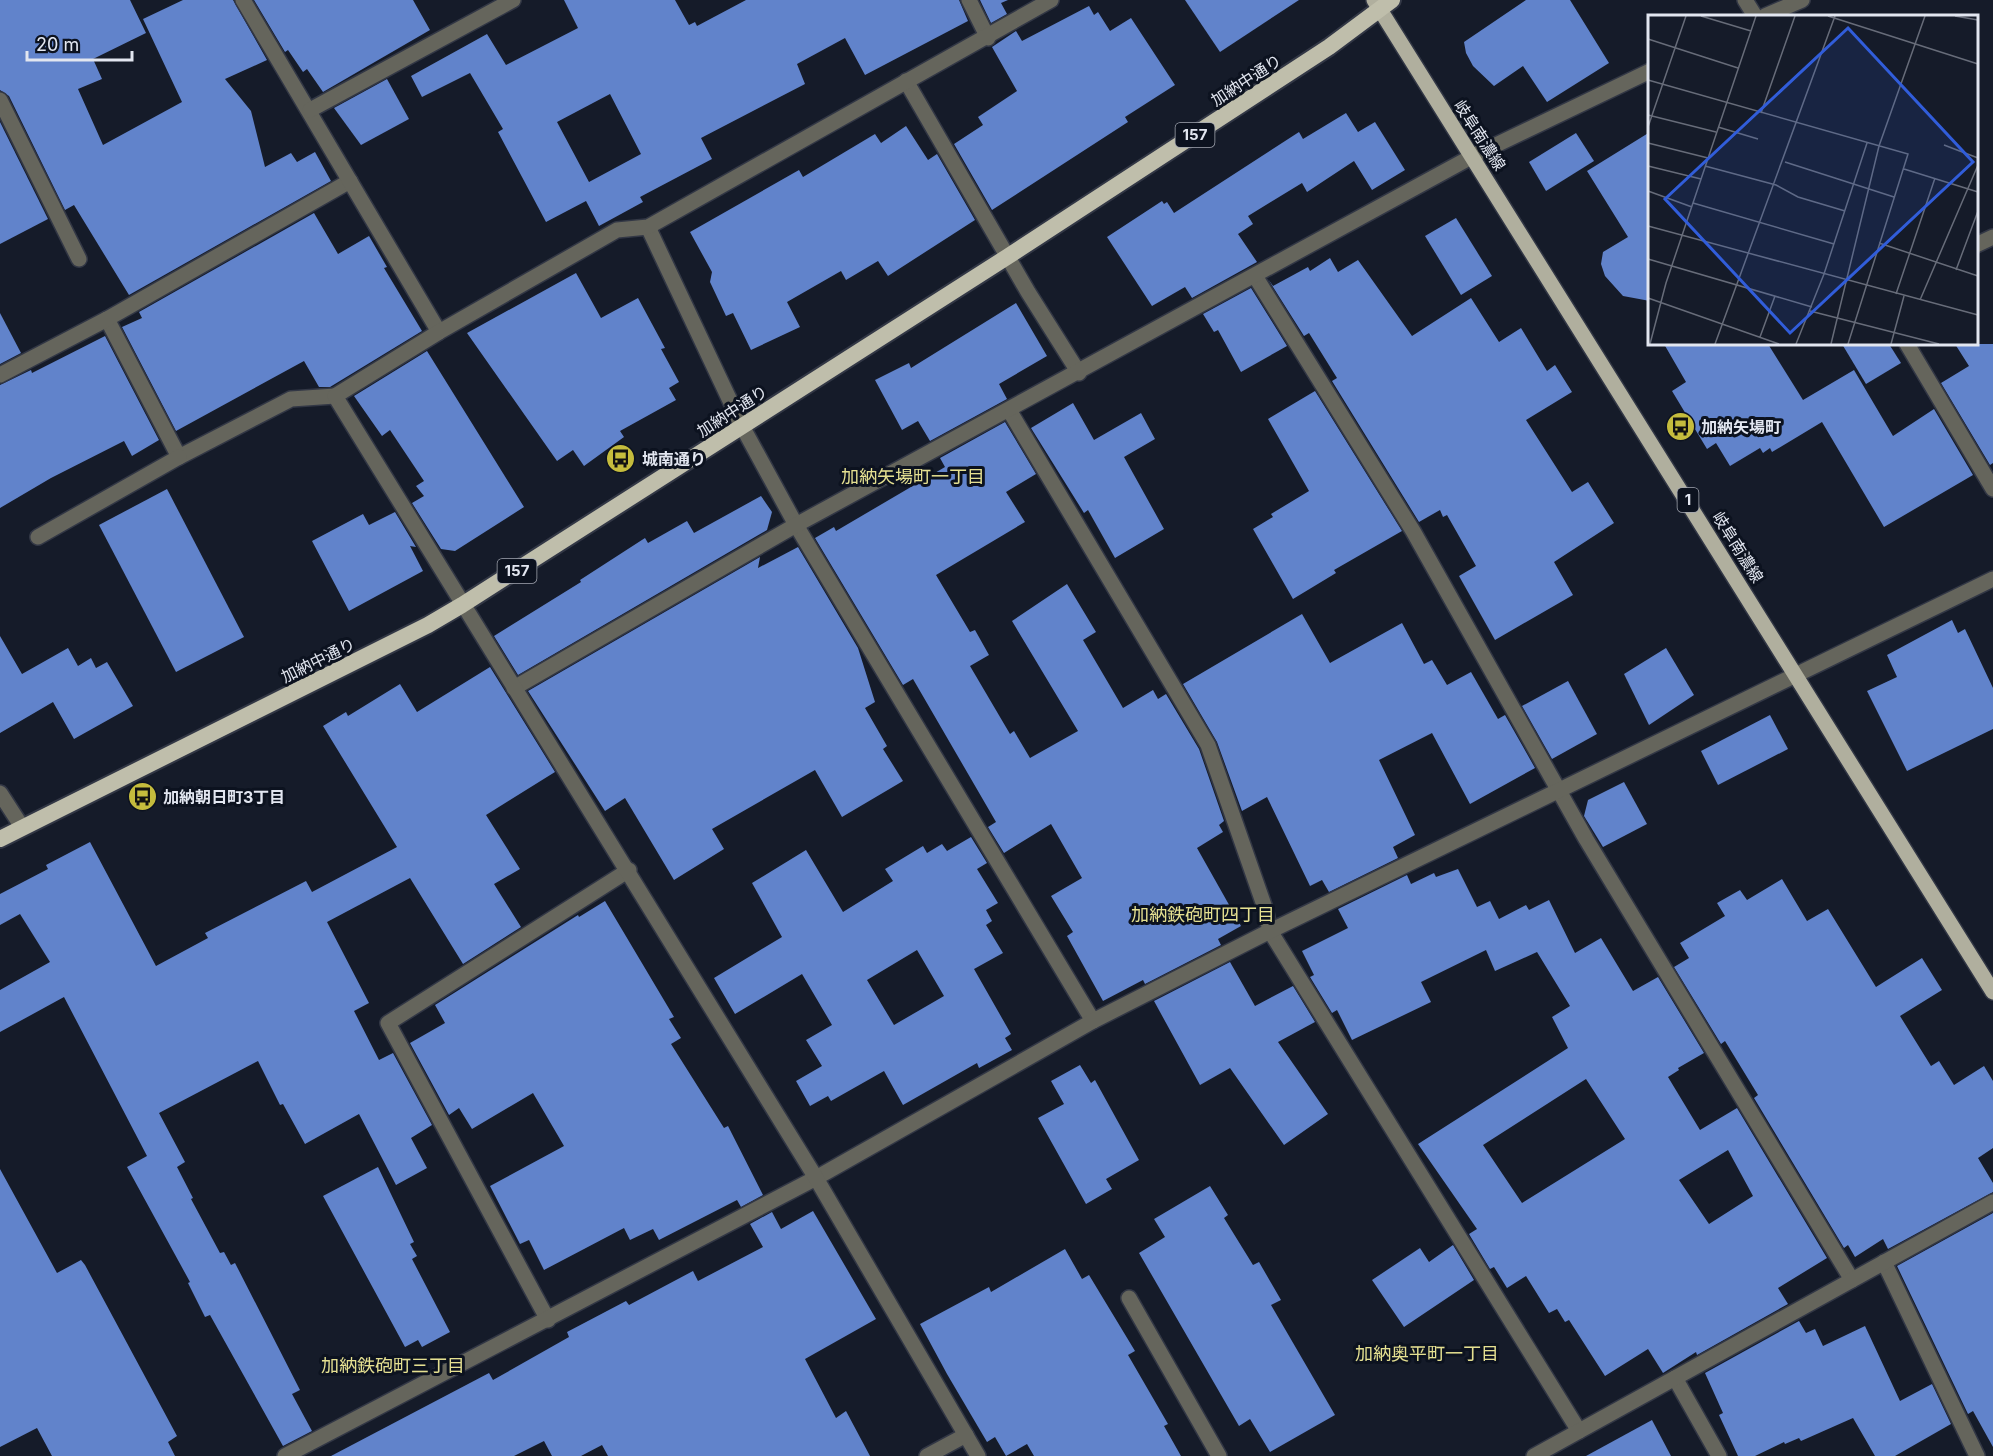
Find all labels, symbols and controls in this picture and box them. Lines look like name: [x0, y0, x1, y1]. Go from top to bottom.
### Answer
inset map: [1648, 15, 1978, 345]
scale bar: [27, 24, 132, 62]
text: 20 m: [36, 34, 79, 55]
street label: 加納中通り: [1207, 50, 1285, 110]
street label: 岐阜南濃線: [1450, 96, 1510, 174]
road number: 157: [1176, 123, 1214, 147]
street label: 加納中通り: [693, 381, 771, 441]
bus stop icon: 加納矢場町: [1664, 411, 1696, 443]
place label: 加納矢場町: [1701, 417, 1781, 437]
bus stop icon: 城南通り: [605, 443, 637, 475]
place label: 城南通り: [642, 449, 706, 469]
district label: 加納矢場町一丁目: [841, 466, 985, 487]
road number: 1: [1678, 488, 1698, 512]
street label: 岐阜南濃線: [1708, 508, 1768, 586]
road number: 157: [498, 559, 536, 583]
street label: 加納中通り: [278, 633, 358, 687]
bus stop icon: 加納朝日町3丁目: [126, 781, 158, 813]
place label: 加納朝日町3丁目: [163, 787, 285, 807]
district label: 加納鉄砲町四丁目: [1131, 904, 1275, 925]
district label: 加納奥平町一丁目: [1355, 1343, 1499, 1364]
district label: 加納鉄砲町三丁目: [321, 1355, 465, 1376]

